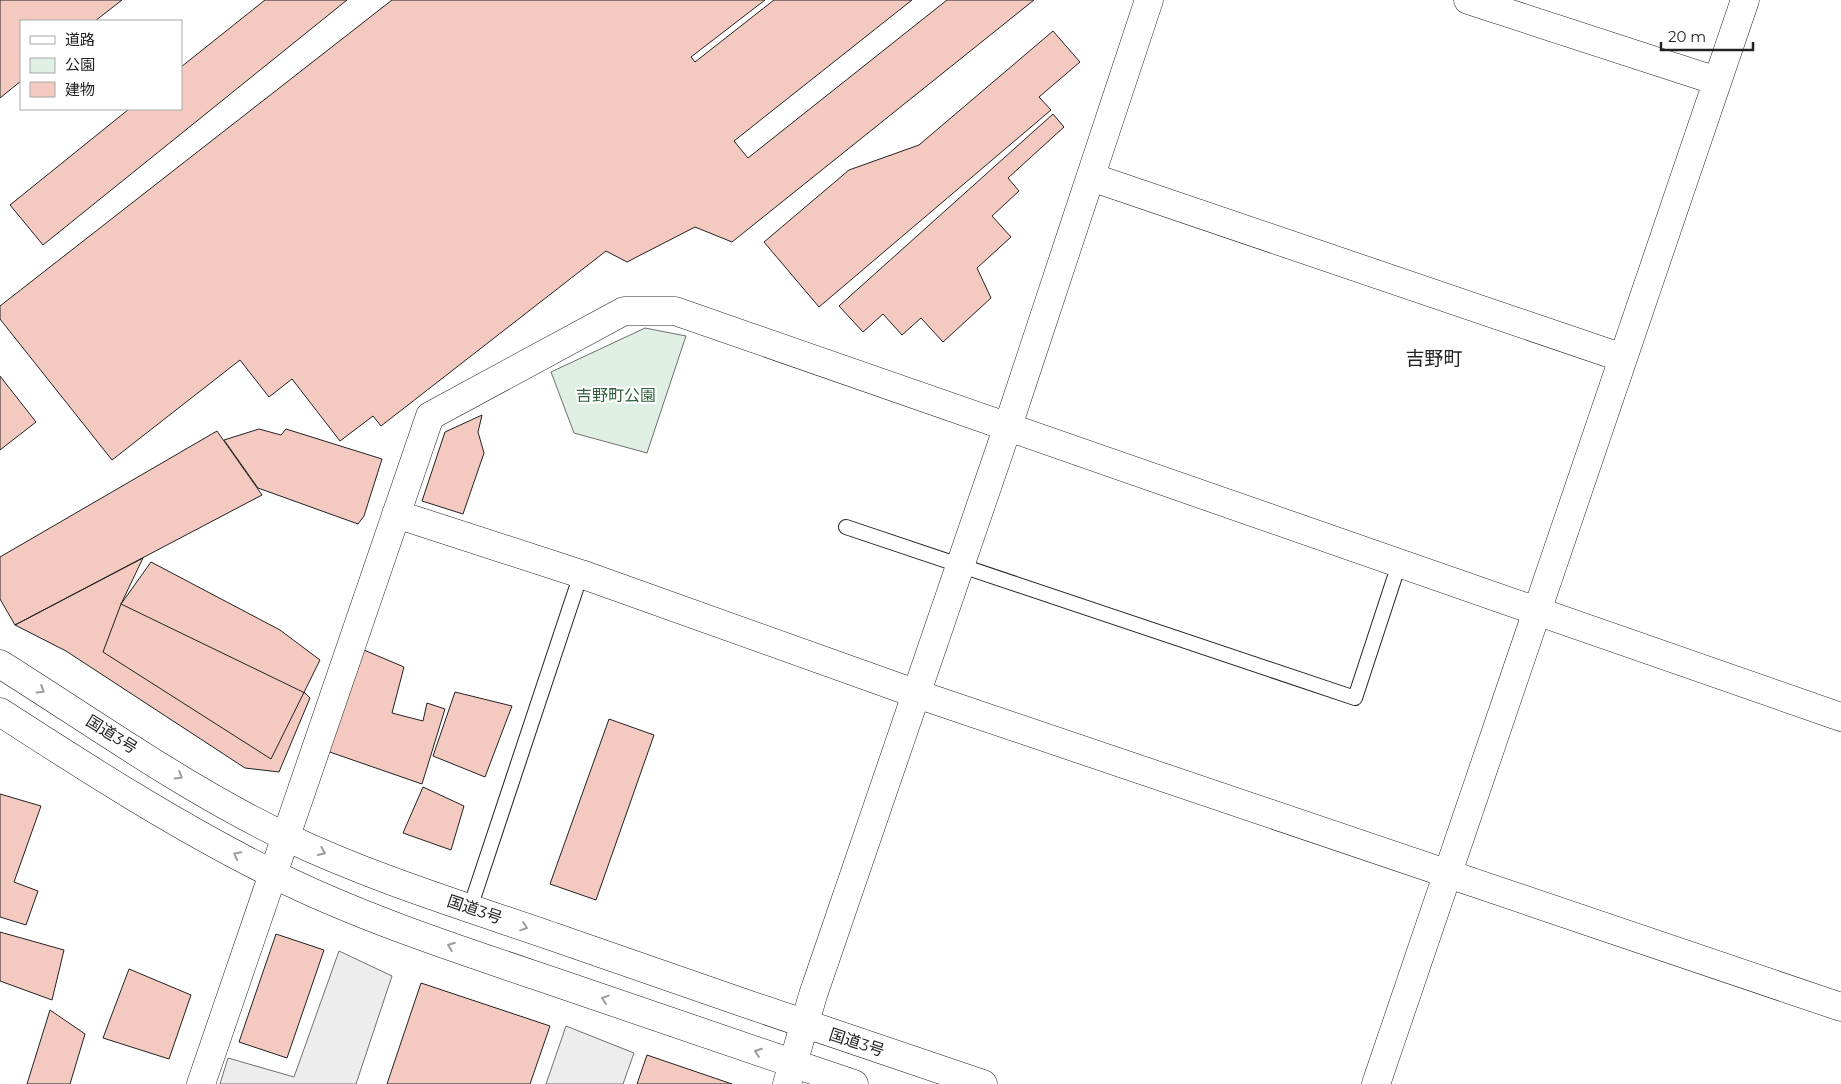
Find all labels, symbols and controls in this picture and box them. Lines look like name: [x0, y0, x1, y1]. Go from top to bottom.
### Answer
legend: [20, 20, 182, 110]
scale bar: [1661, 20, 1754, 52]
text: 20 m: [1668, 27, 1706, 46]
text: 道路: [65, 30, 95, 49]
text: 公園: [65, 55, 95, 74]
text: 建物: [65, 80, 95, 99]
district label: 吉野町: [1405, 347, 1463, 370]
park label: 吉野町公園: [576, 386, 656, 405]
one-way arrow: [36, 683, 45, 693]
street label: 国道3号: [83, 711, 141, 758]
one-way arrow: [173, 770, 182, 780]
one-way arrow: [317, 846, 326, 857]
one-way arrow: [233, 851, 242, 861]
street label: 国道3号: [445, 891, 505, 928]
one-way arrow: [519, 921, 527, 931]
one-way arrow: [447, 942, 456, 952]
one-way arrow: [601, 995, 609, 1005]
street label: 国道3号: [827, 1025, 887, 1060]
one-way arrow: [755, 1048, 763, 1058]

